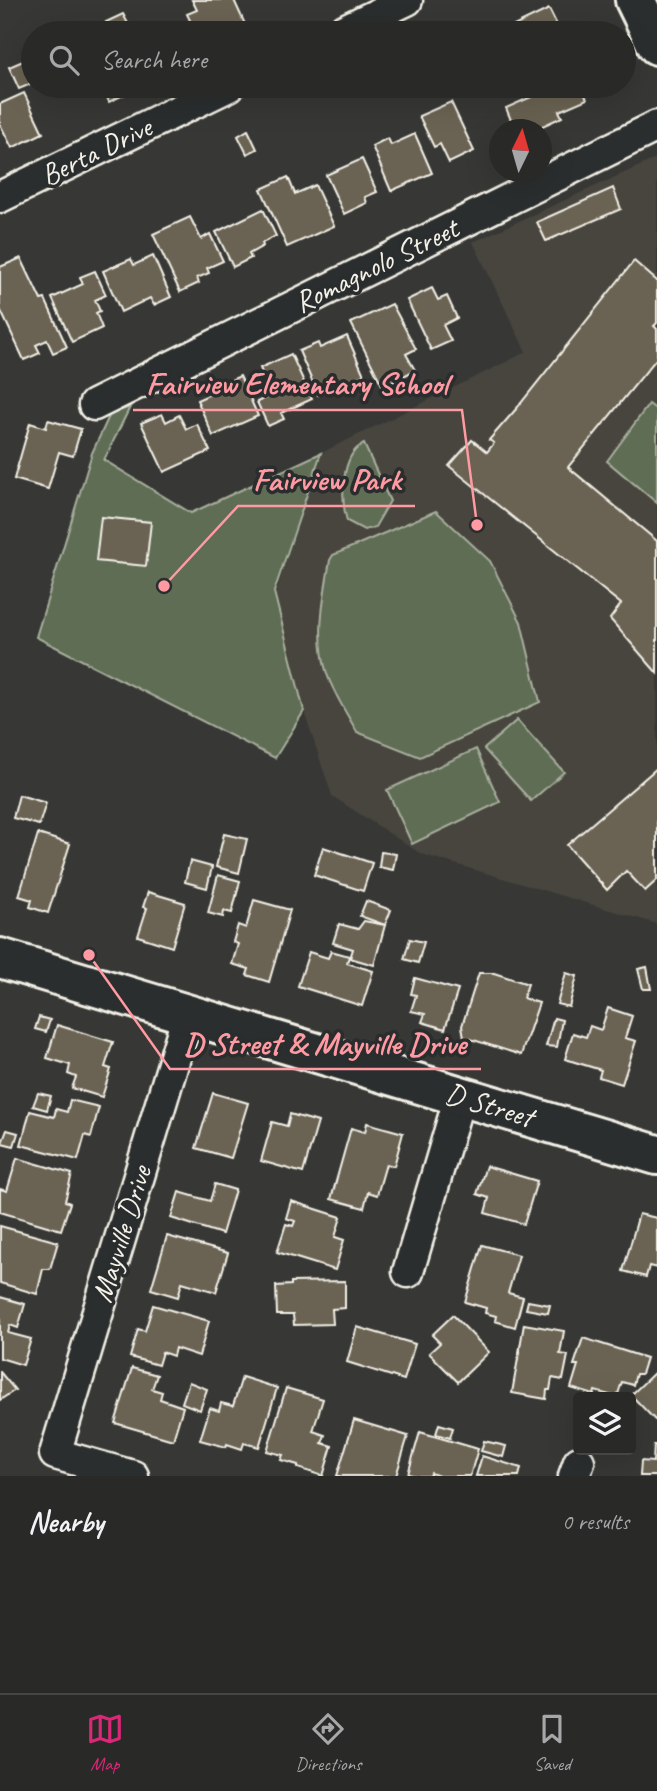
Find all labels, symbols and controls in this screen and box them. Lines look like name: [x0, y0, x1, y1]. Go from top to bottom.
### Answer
search box: [21, 21, 636, 98]
icon: search: [45, 41, 83, 79]
text: Search here: [101, 43, 207, 76]
street label: Berta Drive: [34, 107, 160, 194]
north arrow: [489, 119, 552, 182]
street label: Romagnolo Street: [288, 208, 467, 321]
callout: Fairview Elementary School: [133, 357, 462, 410]
text: Fairview Elementary School: [146, 363, 454, 404]
callout: Fairview Park: [238, 453, 415, 506]
text: Fairview Park: [253, 459, 404, 500]
callout: D Street & Mayville Drive: [170, 1016, 481, 1069]
text: D Street & Mayville Drive: [184, 1023, 469, 1064]
street label: D Street: [441, 1074, 542, 1137]
street label: Mayville Drive: [82, 1159, 160, 1307]
map controls: [573, 1392, 636, 1455]
button: layers: [573, 1392, 636, 1455]
text: Nearby: [28, 1503, 104, 1541]
text: 0 results: [562, 1507, 629, 1536]
tab: Map: [86, 1710, 124, 1776]
tab: Directions: [295, 1710, 362, 1776]
tab: Saved: [533, 1710, 571, 1776]

